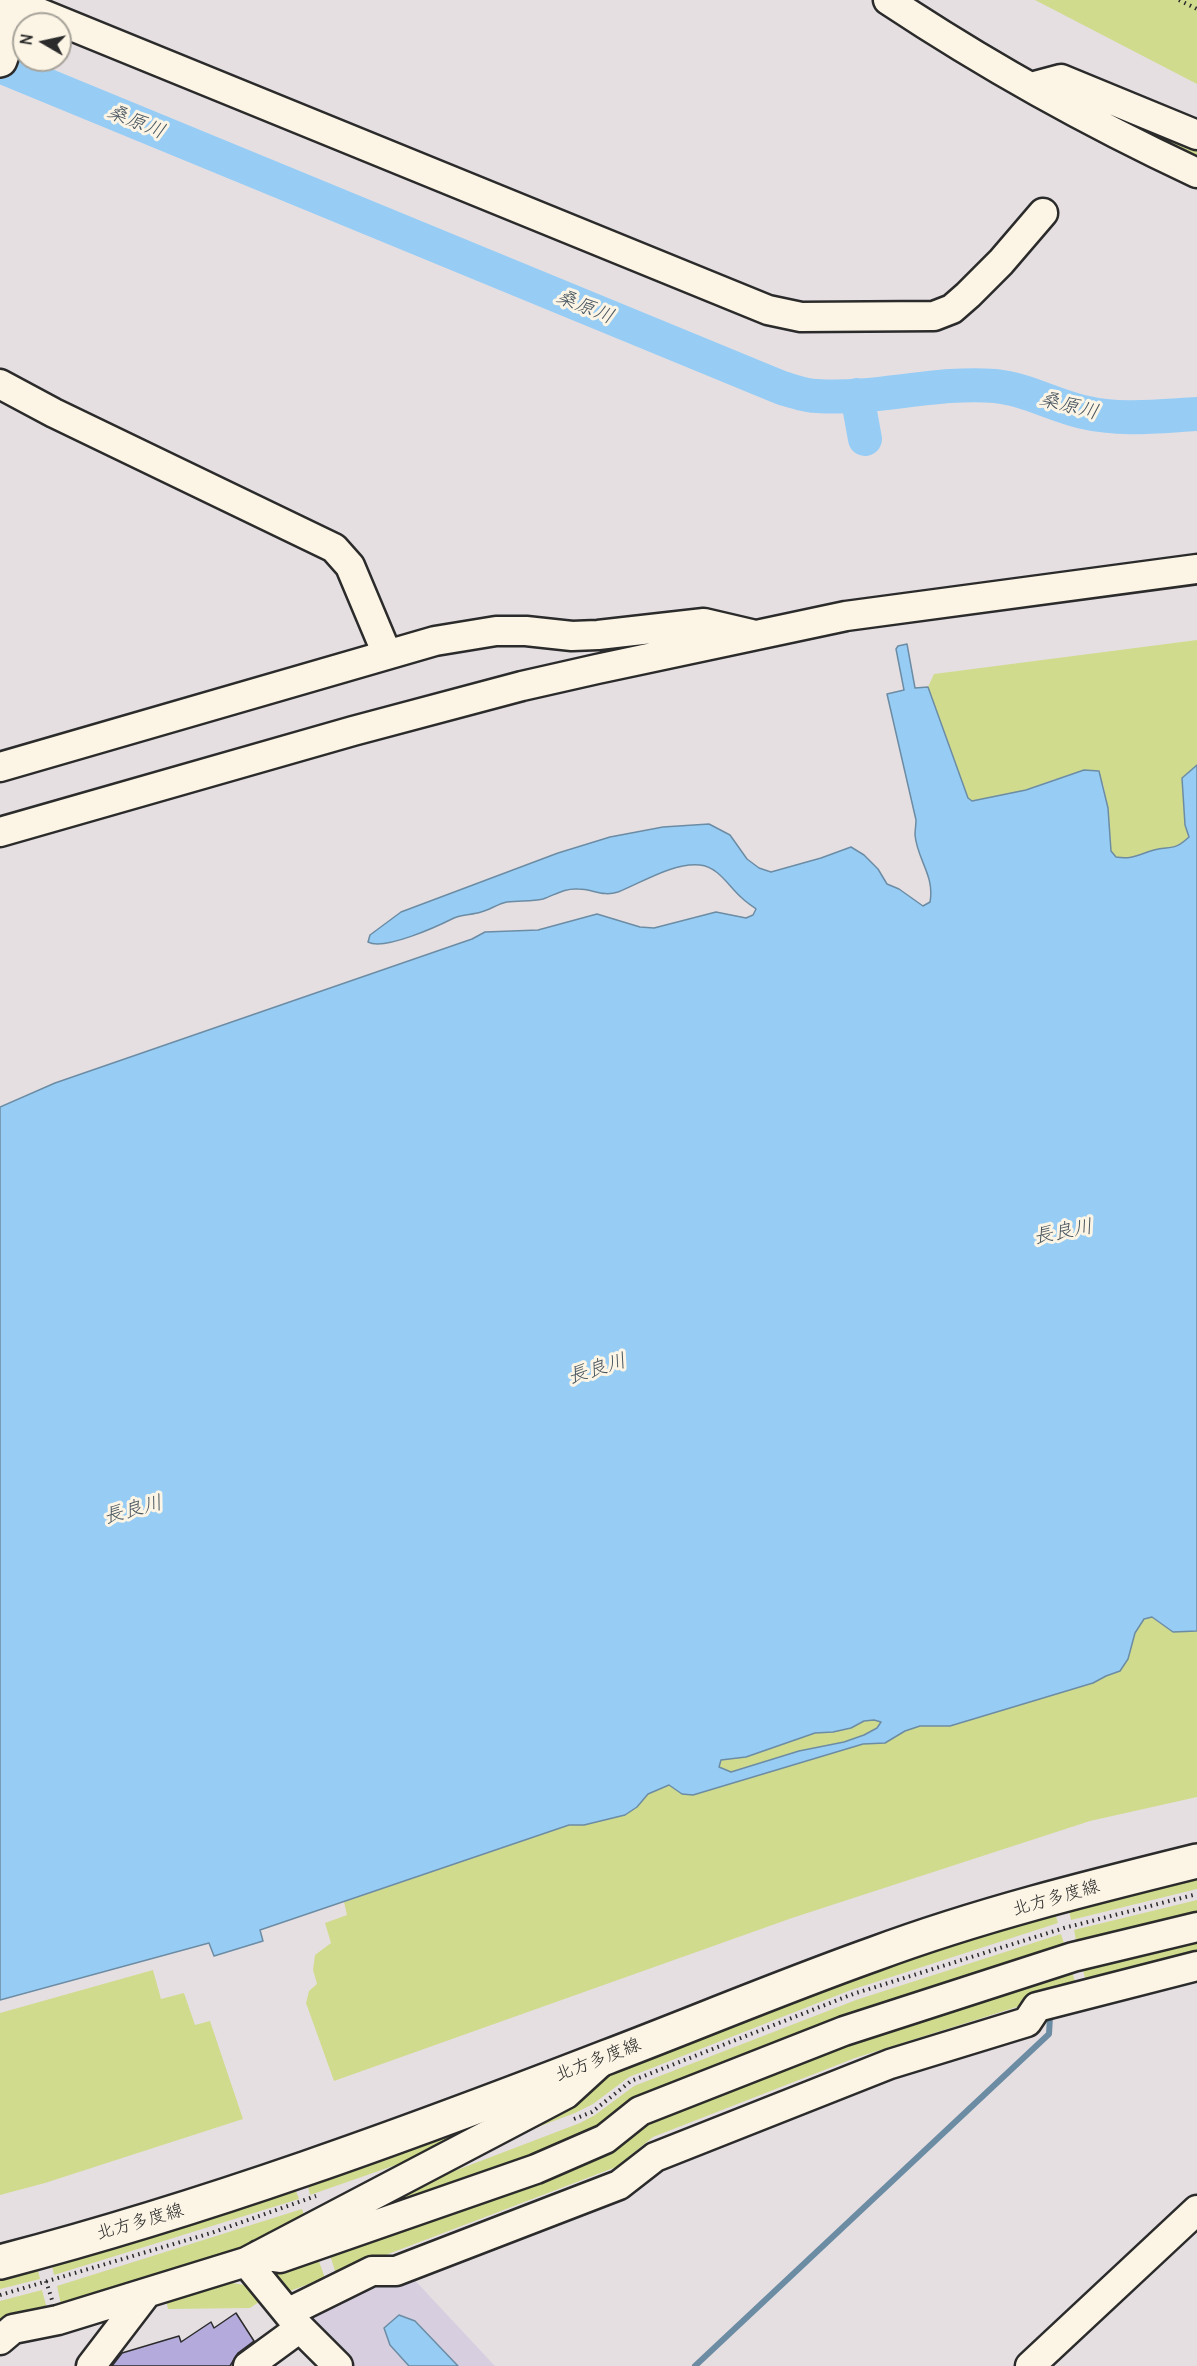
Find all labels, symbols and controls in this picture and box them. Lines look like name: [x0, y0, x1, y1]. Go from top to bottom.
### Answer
north arrow: [12, 12, 72, 72]
text: N: [15, 32, 37, 47]
water label: 桑原川: [104, 100, 168, 144]
water label: 桑原川: [553, 285, 617, 329]
water label: 桑原川: [1037, 387, 1101, 425]
water label: 長良川: [1031, 1214, 1095, 1250]
water label: 長良川: [565, 1349, 629, 1389]
water label: 長良川: [101, 1491, 165, 1529]
street label: 北方多度線: [1010, 1875, 1102, 1921]
street label: 北方多度線: [552, 2034, 644, 2086]
street label: 北方多度線: [94, 2199, 186, 2245]

